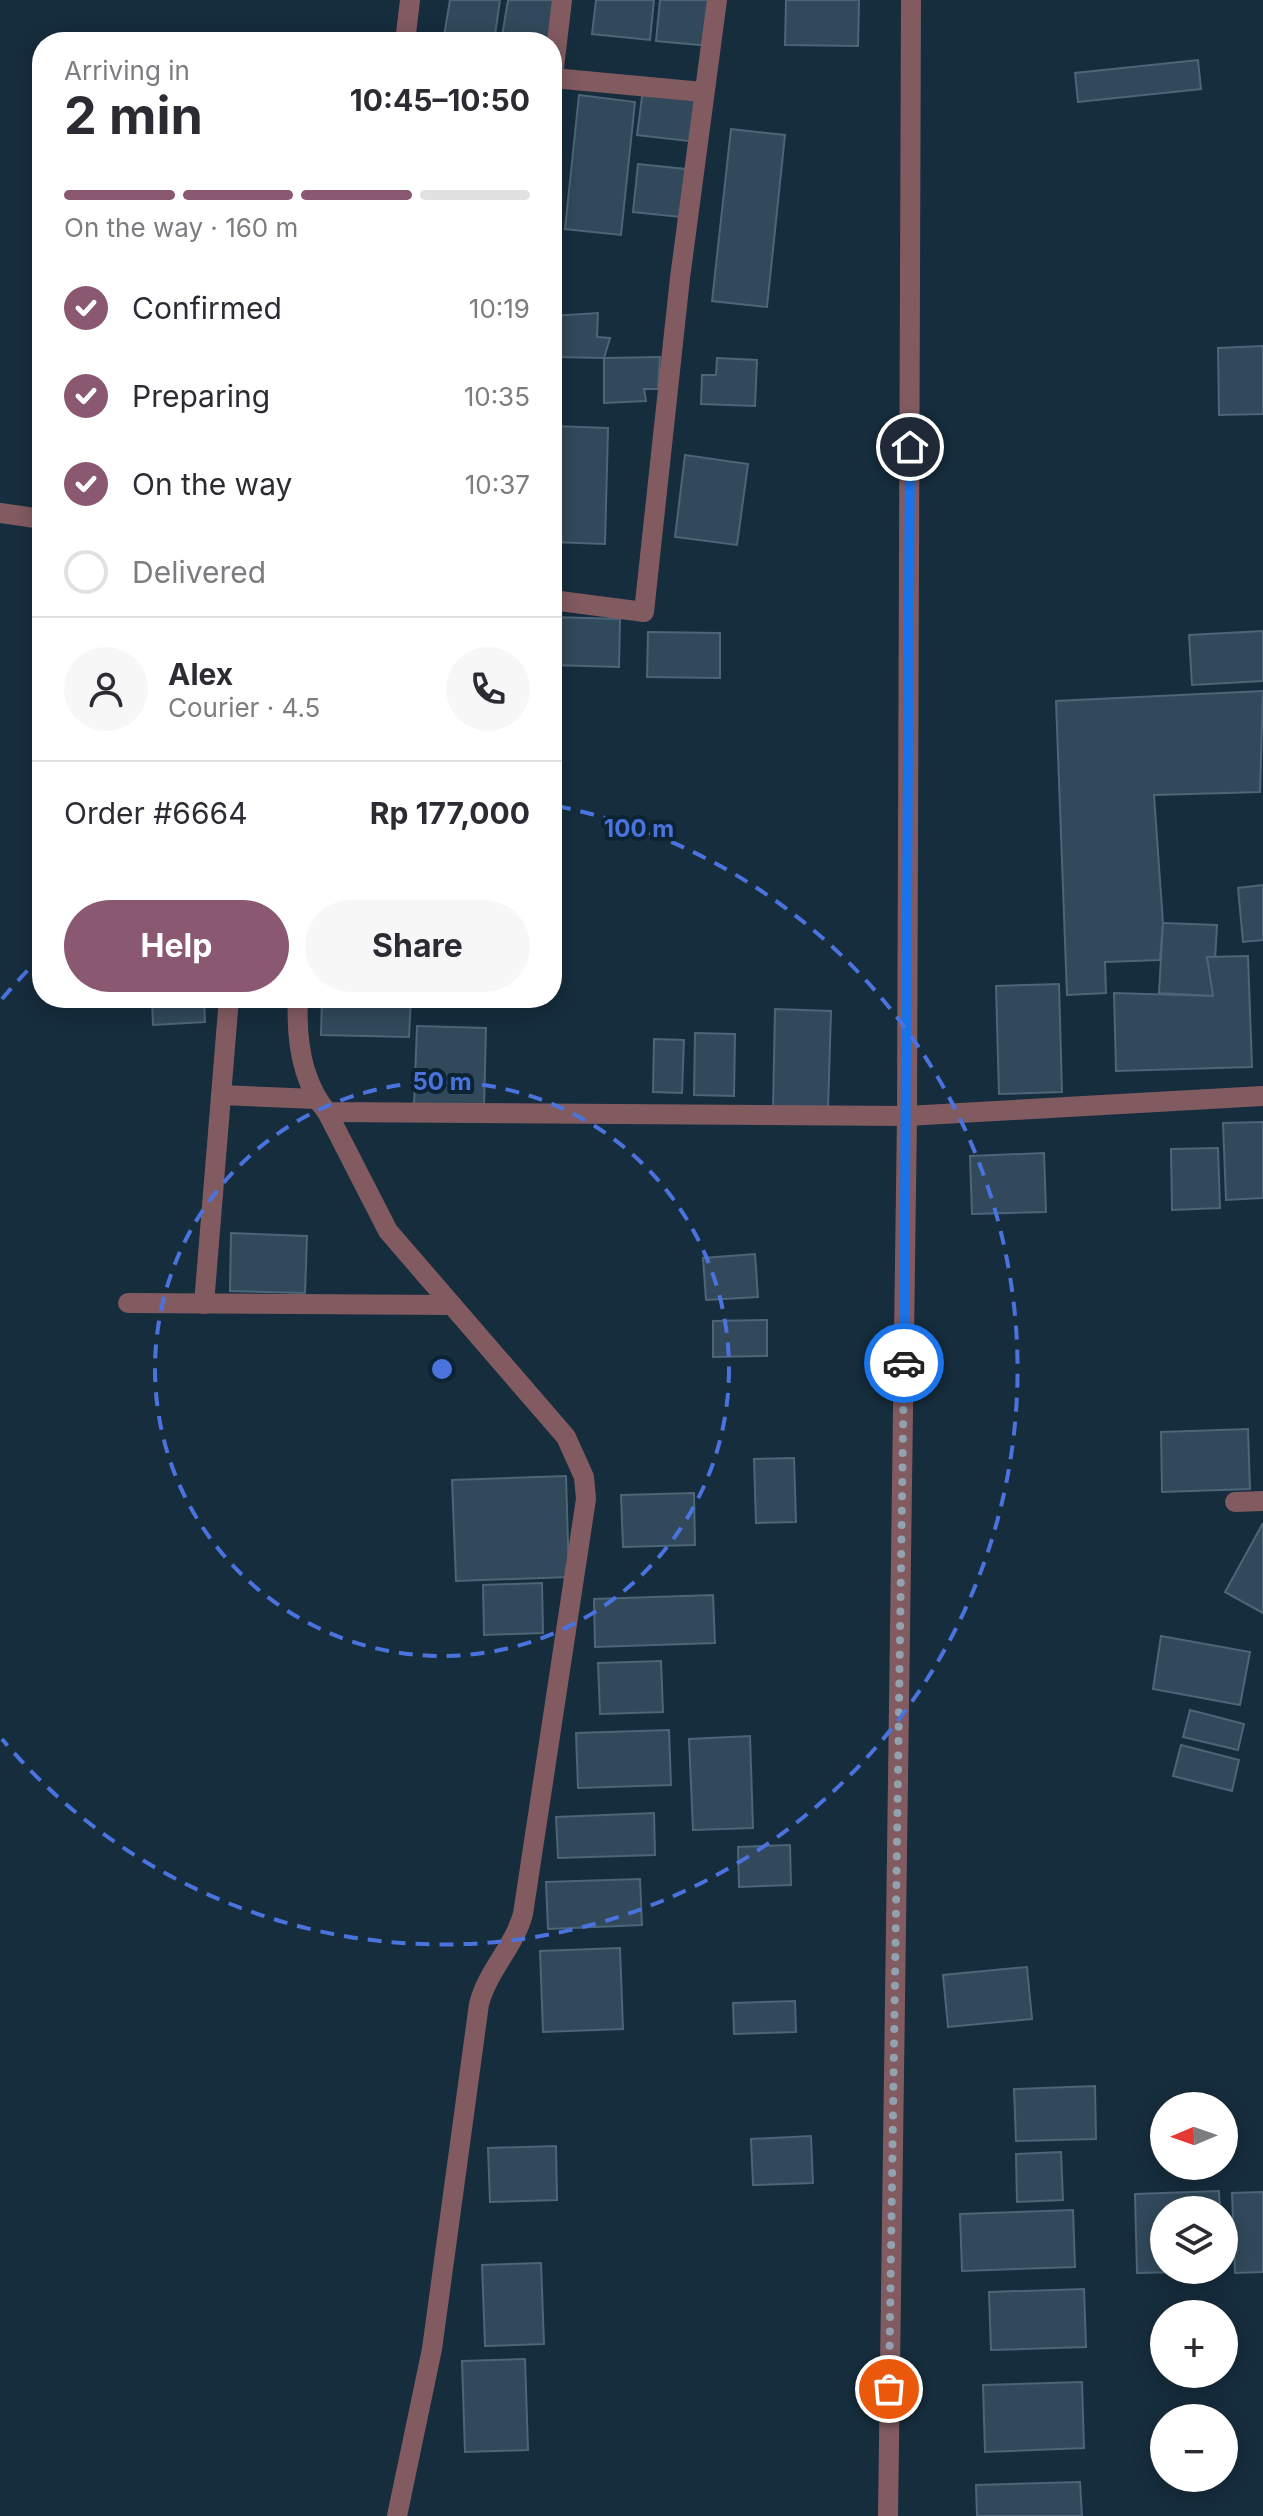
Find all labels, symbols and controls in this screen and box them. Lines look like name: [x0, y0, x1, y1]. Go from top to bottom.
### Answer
text: Arriving in: [64, 55, 190, 86]
text: 10:45–10:50: [350, 82, 530, 118]
text: 2 min: [64, 84, 203, 147]
text: On the way · 160 m: [64, 212, 298, 243]
icon: check: [64, 286, 108, 330]
text: Confirmed: [132, 290, 282, 326]
text: 10:19: [469, 293, 530, 324]
icon: check: [64, 374, 108, 418]
text: Preparing: [132, 378, 270, 414]
text: 10:35: [464, 381, 530, 412]
pin: [876, 413, 944, 481]
icon: home: [888, 425, 932, 469]
icon: check: [64, 462, 108, 506]
text: On the way: [132, 466, 292, 502]
text: 10:37: [465, 469, 530, 500]
text: Delivered: [132, 554, 266, 590]
button: person: [64, 647, 148, 731]
button: phone: [446, 647, 530, 731]
text: Alex: [168, 656, 233, 692]
text: Courier · 4.5: [168, 692, 320, 723]
text: Order #6664: [64, 795, 248, 831]
text: Rp 177,000: [370, 795, 530, 831]
text: 100 m: [604, 814, 674, 843]
button: Help: [64, 900, 289, 992]
button: Share: [305, 900, 530, 992]
text: 50 m: [412, 1067, 472, 1096]
courier: [864, 1323, 944, 1403]
icon: car: [882, 1341, 926, 1385]
centre of rings: [428, 1355, 456, 1383]
north arrow: [1150, 2092, 1238, 2180]
map controls: [1150, 2092, 1238, 2492]
button: layers: [1150, 2196, 1238, 2284]
button: +: [1150, 2300, 1238, 2388]
pin: [855, 2355, 923, 2423]
icon: bag: [867, 2367, 911, 2411]
button: −: [1150, 2404, 1238, 2492]

